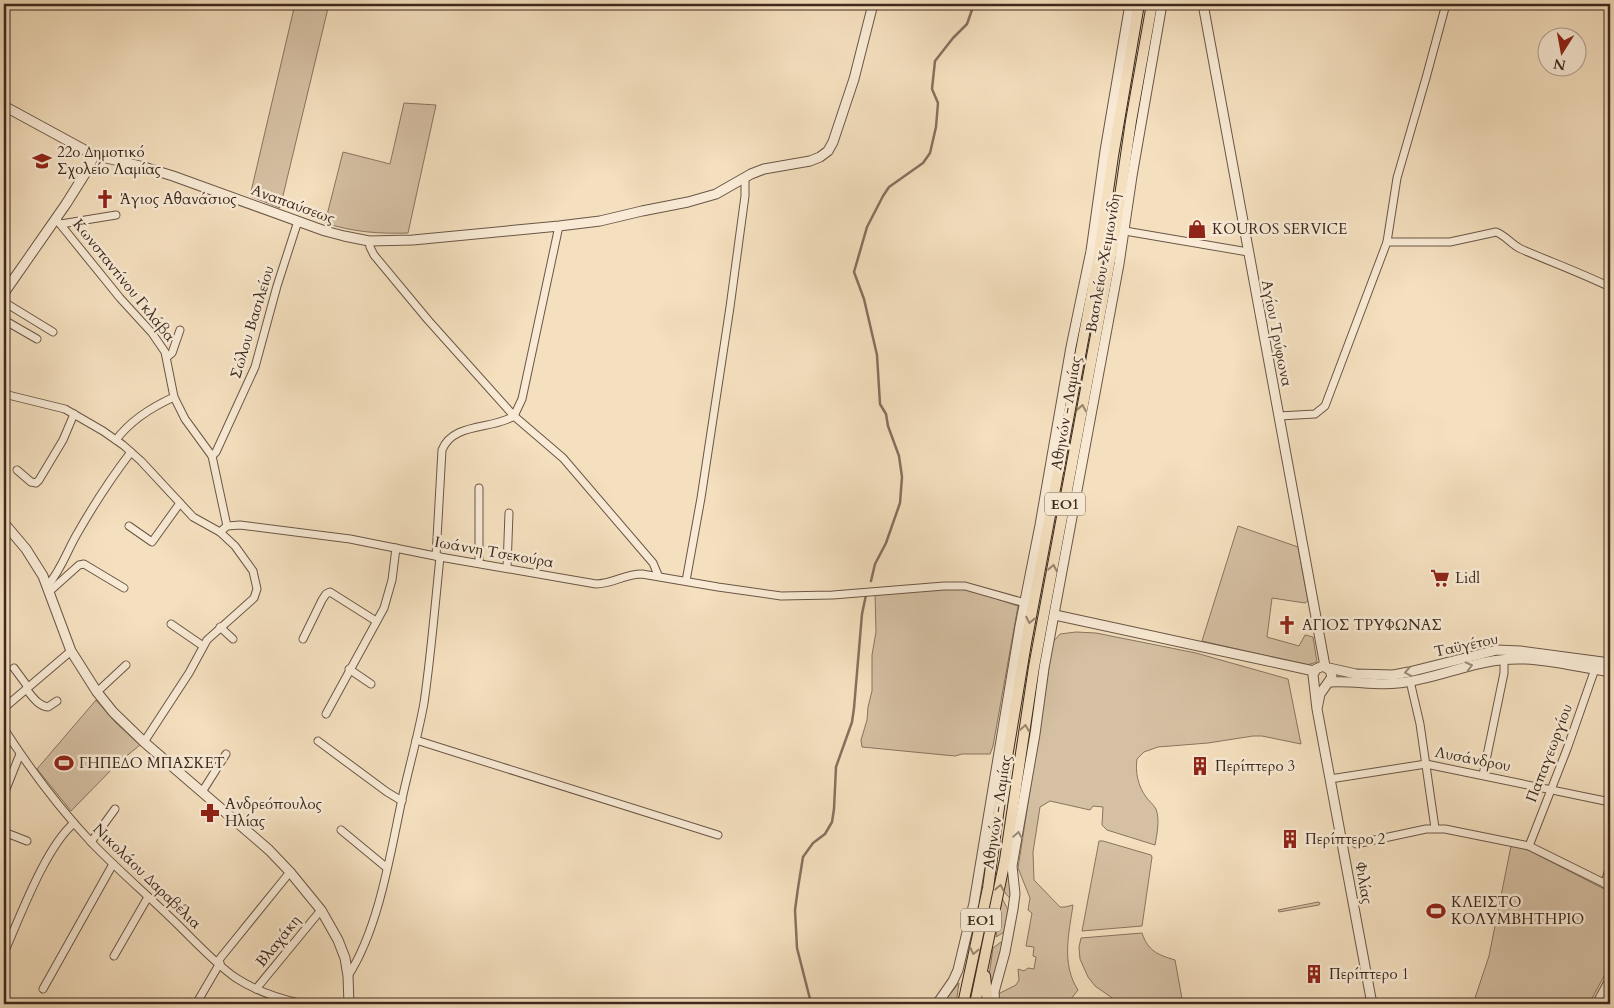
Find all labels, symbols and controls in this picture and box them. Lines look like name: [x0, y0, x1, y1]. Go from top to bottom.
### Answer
north arrow: [1536, 28, 1586, 78]
text: N: [1552, 54, 1567, 75]
place label: 22ο Δημοτικό Σχολείο Λαμίας: [57, 142, 162, 179]
school or university icon: 22ο Δημοτικό Σχολείο Λαμίας: [31, 150, 53, 172]
street label: Αναπαύσεως: [248, 180, 338, 229]
church icon: Άγιος Αθανάσιος: [94, 188, 116, 210]
place label: Άγιος Αθανάσιος: [120, 189, 237, 209]
street label: Βασιλείου Χειμωνίδη: [1081, 192, 1125, 334]
street label: Κωνσταντίνου Γκλάβα: [68, 215, 180, 345]
shop icon: KOUROS SERVICE: [1186, 218, 1208, 240]
place label: KOUROS SERVICE: [1212, 219, 1347, 239]
street label: Σώλου Βασιλείου: [225, 263, 279, 381]
street label: Αγίου Τρύφωνα: [1257, 278, 1297, 388]
street label: Αθηνών - Λαμίας: [1046, 354, 1086, 472]
one-way arrow: [1077, 403, 1087, 412]
road number: ΕΟ1: [1045, 492, 1085, 516]
street label: Ιωάννη Τσεκούρα: [433, 532, 555, 572]
one-way arrow: [1047, 563, 1058, 572]
supermarket icon: Lidl: [1429, 567, 1451, 589]
place label: Lidl: [1455, 568, 1480, 588]
church icon: ΑΓΙΟΣ ΤΡΥΦΩΝΑΣ: [1276, 614, 1298, 636]
place label: ΑΓΙΟΣ ΤΡΥΦΩΝΑΣ: [1302, 615, 1442, 635]
one-way arrow: [1026, 616, 1036, 625]
street label: Ταϋγέτου: [1432, 628, 1500, 662]
one-way arrow: [1465, 661, 1474, 672]
one-way arrow: [1403, 666, 1412, 677]
street label: Παπαγεωργίου: [1521, 701, 1577, 805]
one-way arrow: [1020, 723, 1030, 732]
street label: Λυσάνδρου: [1433, 742, 1513, 776]
sports icon: ΓΗΠΕΔΟ ΜΠΑΣΚΕΤ: [53, 752, 75, 774]
place label: ΓΗΠΕΔΟ ΜΠΑΣΚΕΤ: [79, 753, 225, 773]
street label: Αθηνών - Λαμίας: [978, 753, 1016, 871]
building icon: Περίπτερο 3: [1189, 755, 1211, 777]
place label: Περίπτερο 3: [1215, 756, 1295, 776]
place label: Ανδρεόπουλος Ηλίας: [225, 794, 322, 831]
pharmacy icon: Ανδρεόπουλος Ηλίας: [199, 802, 221, 824]
street label: Νικολάου Δαραβέλια: [89, 819, 205, 933]
building icon: Περίπτερο 2: [1279, 828, 1301, 850]
place label: Περίπτερο 2: [1305, 829, 1386, 849]
one-way arrow: [1012, 830, 1022, 839]
street label: Φιλίας: [1350, 860, 1378, 906]
one-way arrow: [994, 884, 1004, 893]
place label: ΚΛΕΙΣΤΟ ΚΟΛΥΜΒΗΤΗΡΙΟ: [1451, 892, 1584, 929]
sports icon: ΚΛΕΙΣΤΟ ΚΟΛΥΜΒΗΤΗΡΙΟ: [1425, 900, 1447, 922]
road number: ΕΟ1: [961, 908, 1001, 932]
street label: Βλαχάκη: [251, 911, 305, 971]
one-way arrow: [970, 947, 980, 956]
building icon: Περίπτερο 1: [1303, 963, 1325, 985]
place label: Περίπτερο 1: [1329, 964, 1409, 984]

